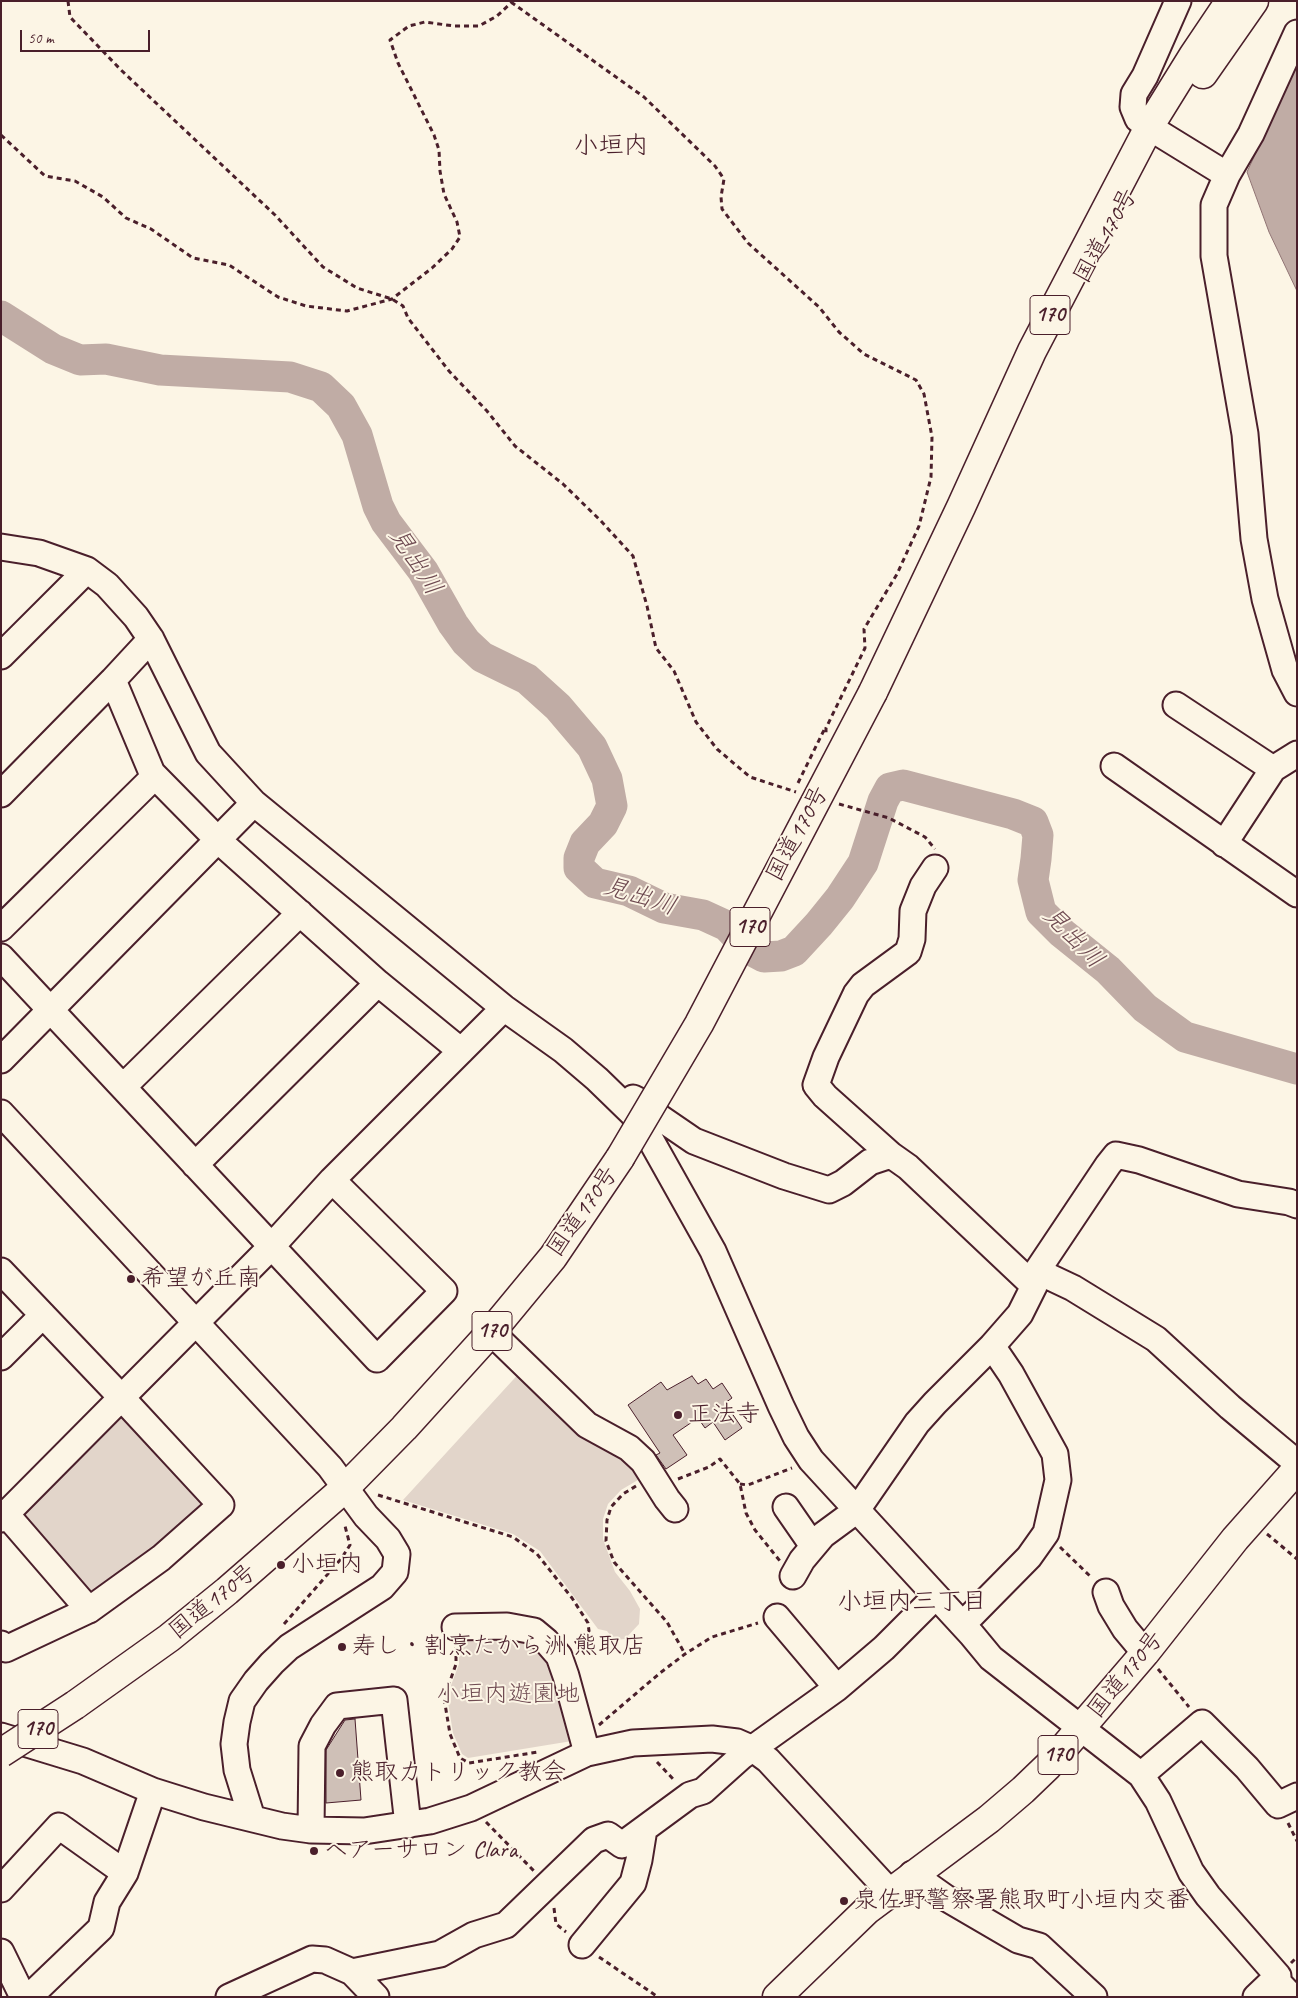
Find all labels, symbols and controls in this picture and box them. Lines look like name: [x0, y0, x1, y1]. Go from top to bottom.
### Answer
scale bar: [22, 20, 152, 52]
text: 50 m: [28, 29, 54, 48]
district label: 小垣内: [574, 131, 648, 161]
street label: 国道170号: [1068, 183, 1144, 289]
road number: 170: [1030, 296, 1070, 334]
water label: 見出川: [382, 522, 448, 602]
street label: 国道170号: [761, 781, 835, 887]
water label: 見出川: [600, 871, 680, 923]
water label: 見出川: [1036, 901, 1110, 975]
road number: 170: [730, 908, 770, 946]
street label: 国道170号: [541, 1161, 625, 1263]
place label: 希望が丘南: [141, 1265, 261, 1293]
marker: 希望が丘南: [125, 1273, 137, 1285]
road number: 170: [472, 1312, 512, 1350]
place label: 正法寺: [688, 1401, 760, 1429]
marker: 正法寺: [672, 1409, 684, 1421]
place label: 小垣内: [291, 1551, 363, 1579]
street label: 国道170号: [163, 1558, 263, 1646]
marker: 小垣内: [275, 1559, 287, 1571]
district label: 小垣内三丁目: [837, 1587, 987, 1617]
street label: 国道170号: [1082, 1625, 1170, 1725]
place label: 寿し・割烹たから洲 熊取店: [352, 1633, 646, 1661]
marker: 寿し・割烹たから洲 熊取店: [336, 1641, 348, 1653]
park label: 小垣内遊園地: [436, 1681, 580, 1709]
road number: 170: [18, 1710, 58, 1748]
road number: 170: [1038, 1736, 1078, 1774]
place label: 熊取カトリック教会: [350, 1759, 566, 1787]
marker: 熊取カトリック教会: [334, 1767, 346, 1779]
place label: ヘアーサロン Clara: [324, 1837, 517, 1865]
marker: ヘアーサロン Clara: [308, 1845, 320, 1857]
place label: 泉佐野警察署熊取町小垣内交番: [854, 1887, 1190, 1915]
marker: 泉佐野警察署熊取町小垣内交番: [838, 1895, 850, 1907]

